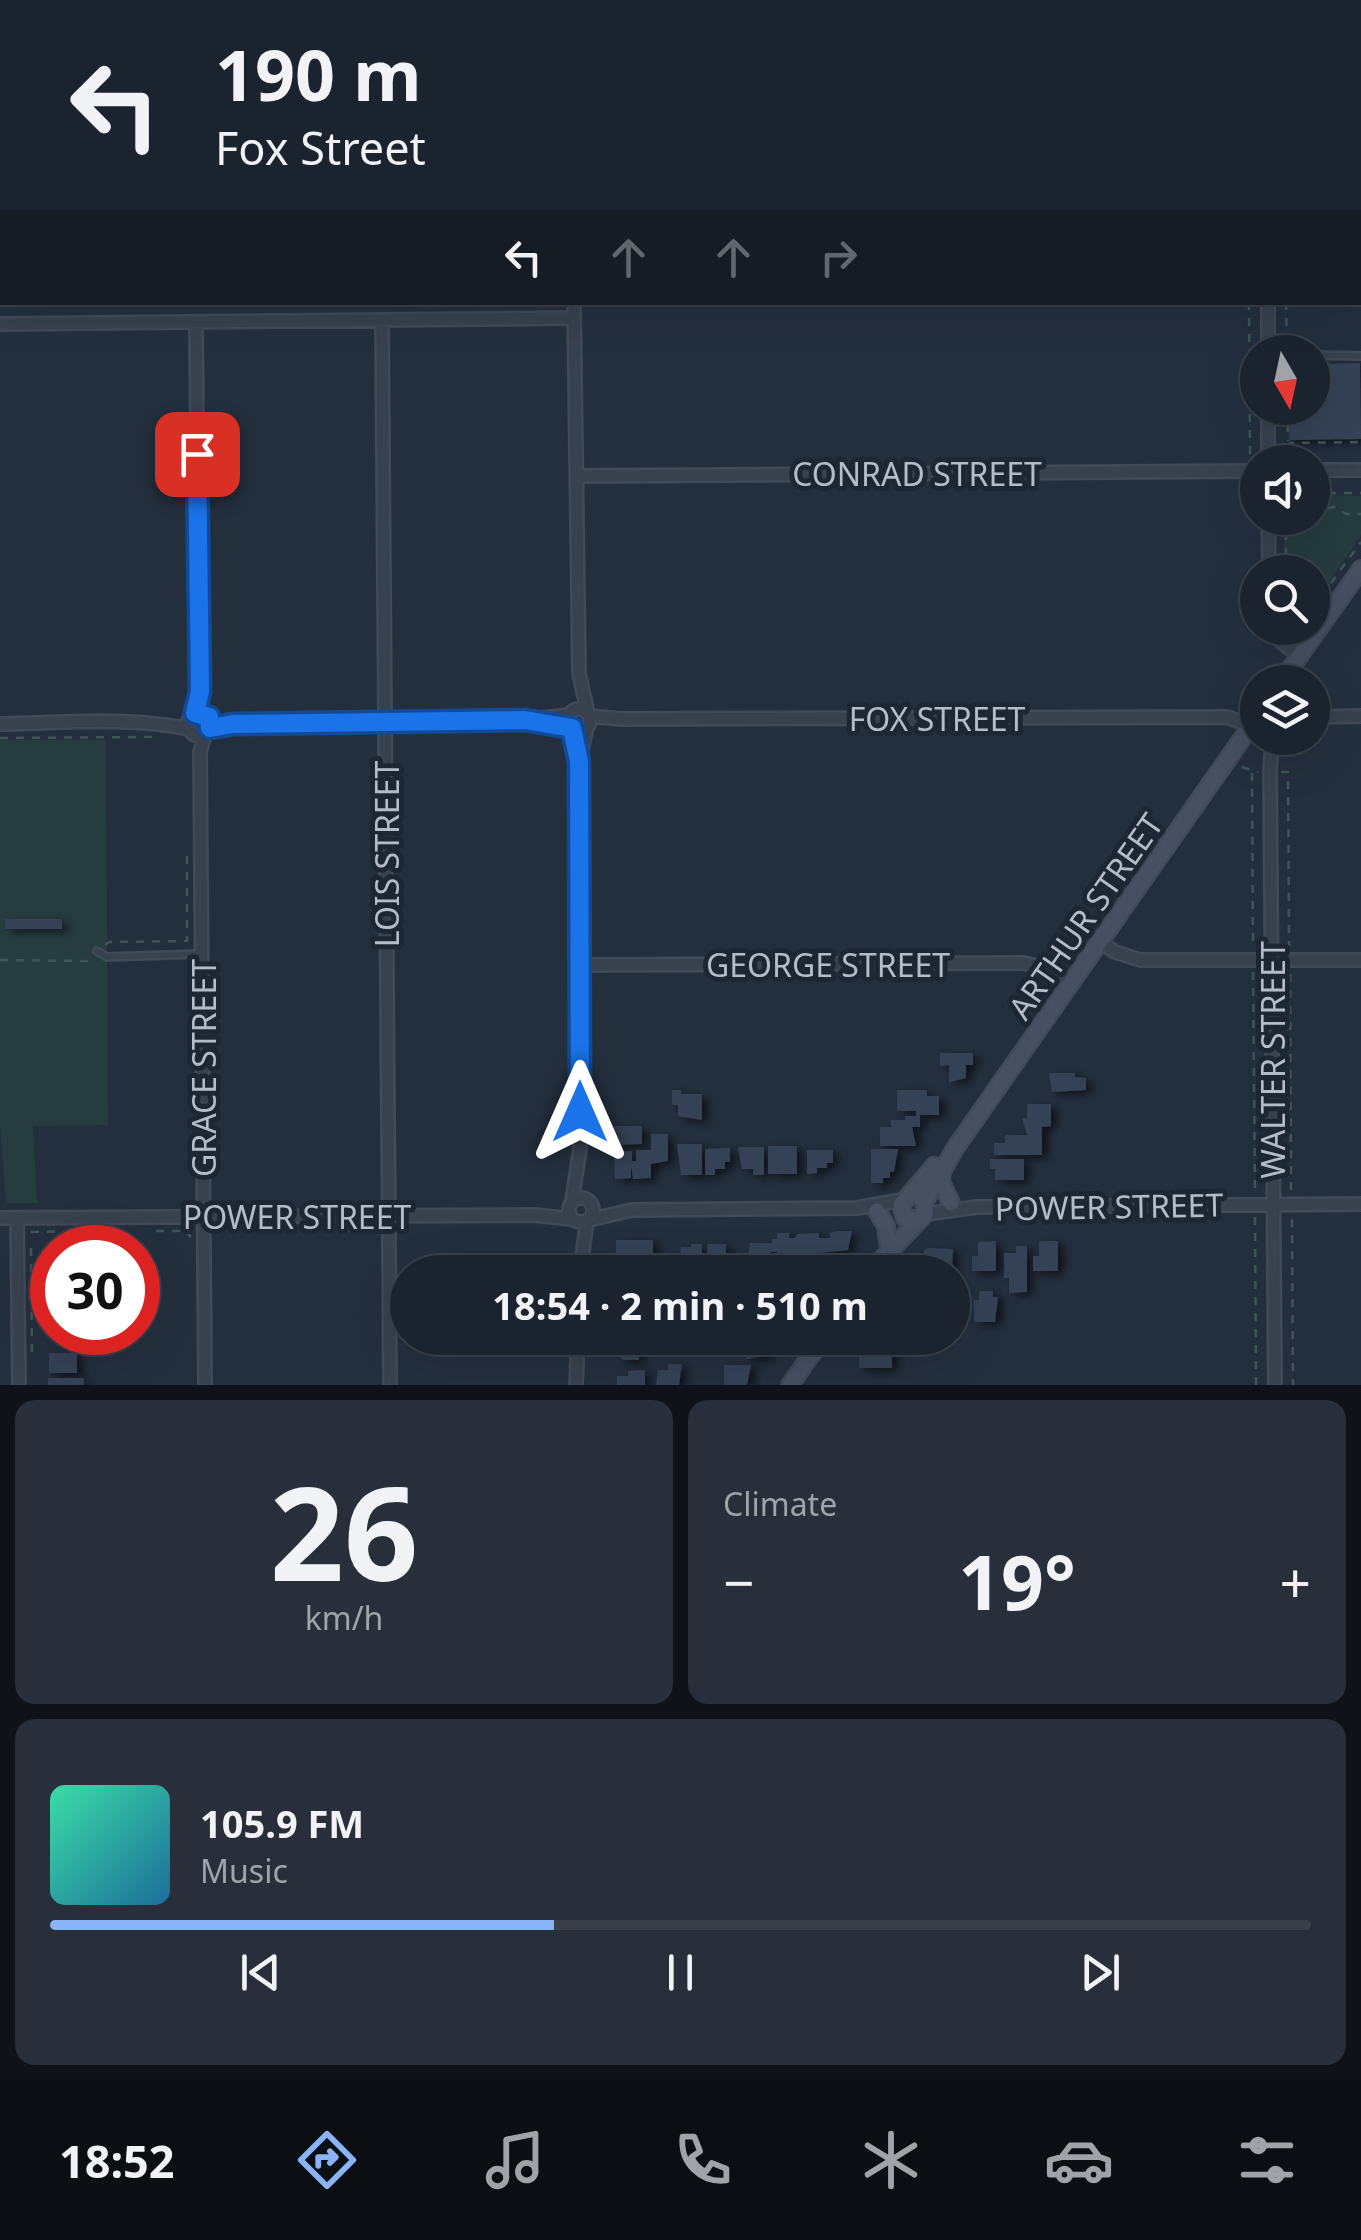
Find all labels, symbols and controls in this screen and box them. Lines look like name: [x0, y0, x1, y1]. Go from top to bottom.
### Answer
text: 190 m: [215, 26, 422, 122]
icon: left: [50, 40, 180, 170]
text: Fox Street: [215, 117, 426, 178]
icon: left: [496, 230, 551, 285]
icon: ahead: [601, 230, 656, 285]
icon: ahead: [706, 230, 761, 285]
icon: right: [811, 230, 866, 285]
north arrow: [1240, 335, 1330, 425]
map controls: [1240, 335, 1330, 755]
pin: [155, 412, 240, 497]
icon: arrive: [170, 427, 225, 482]
button: sound: [1240, 445, 1330, 535]
street label: CONRAD STREET: [792, 452, 1042, 495]
button: search: [1240, 555, 1330, 645]
button: layers: [1240, 665, 1330, 755]
street label: FOX STREET: [849, 697, 1026, 740]
street label: LOIS STREET: [365, 761, 408, 947]
street label: ARTHUR STREET: [998, 804, 1172, 1028]
street label: WALTER STREET: [1251, 941, 1294, 1179]
street label: GEORGE STREET: [706, 943, 950, 986]
street label: GRACE STREET: [182, 959, 225, 1177]
position arrow: [528, 1060, 632, 1164]
street label: POWER STREET: [994, 1183, 1224, 1229]
street label: POWER STREET: [183, 1195, 411, 1238]
speed limit sign: 30: [30, 1225, 160, 1355]
text: 18:54 · 2 min · 510 m: [492, 1279, 868, 1331]
text: 26: [270, 1442, 418, 1619]
text: Climate: [723, 1482, 837, 1525]
text: 19°: [958, 1530, 1076, 1632]
text: −: [723, 1544, 754, 1619]
text: +: [1280, 1544, 1311, 1619]
text: km/h: [305, 1596, 383, 1639]
text: 105.9 FM: [200, 1797, 364, 1849]
text: Music: [200, 1849, 288, 1892]
icon: previous: [233, 1945, 288, 2000]
icon: pause: [653, 1945, 708, 2000]
icon: next: [1073, 1945, 1128, 2000]
icon: directions: [292, 2125, 362, 2195]
icon: music: [480, 2125, 550, 2195]
icon: phone: [668, 2125, 738, 2195]
icon: climate: [856, 2125, 926, 2195]
icon: car: [1044, 2125, 1114, 2195]
icon: filters: [1232, 2125, 1302, 2195]
text: 18:52: [59, 2130, 175, 2191]

